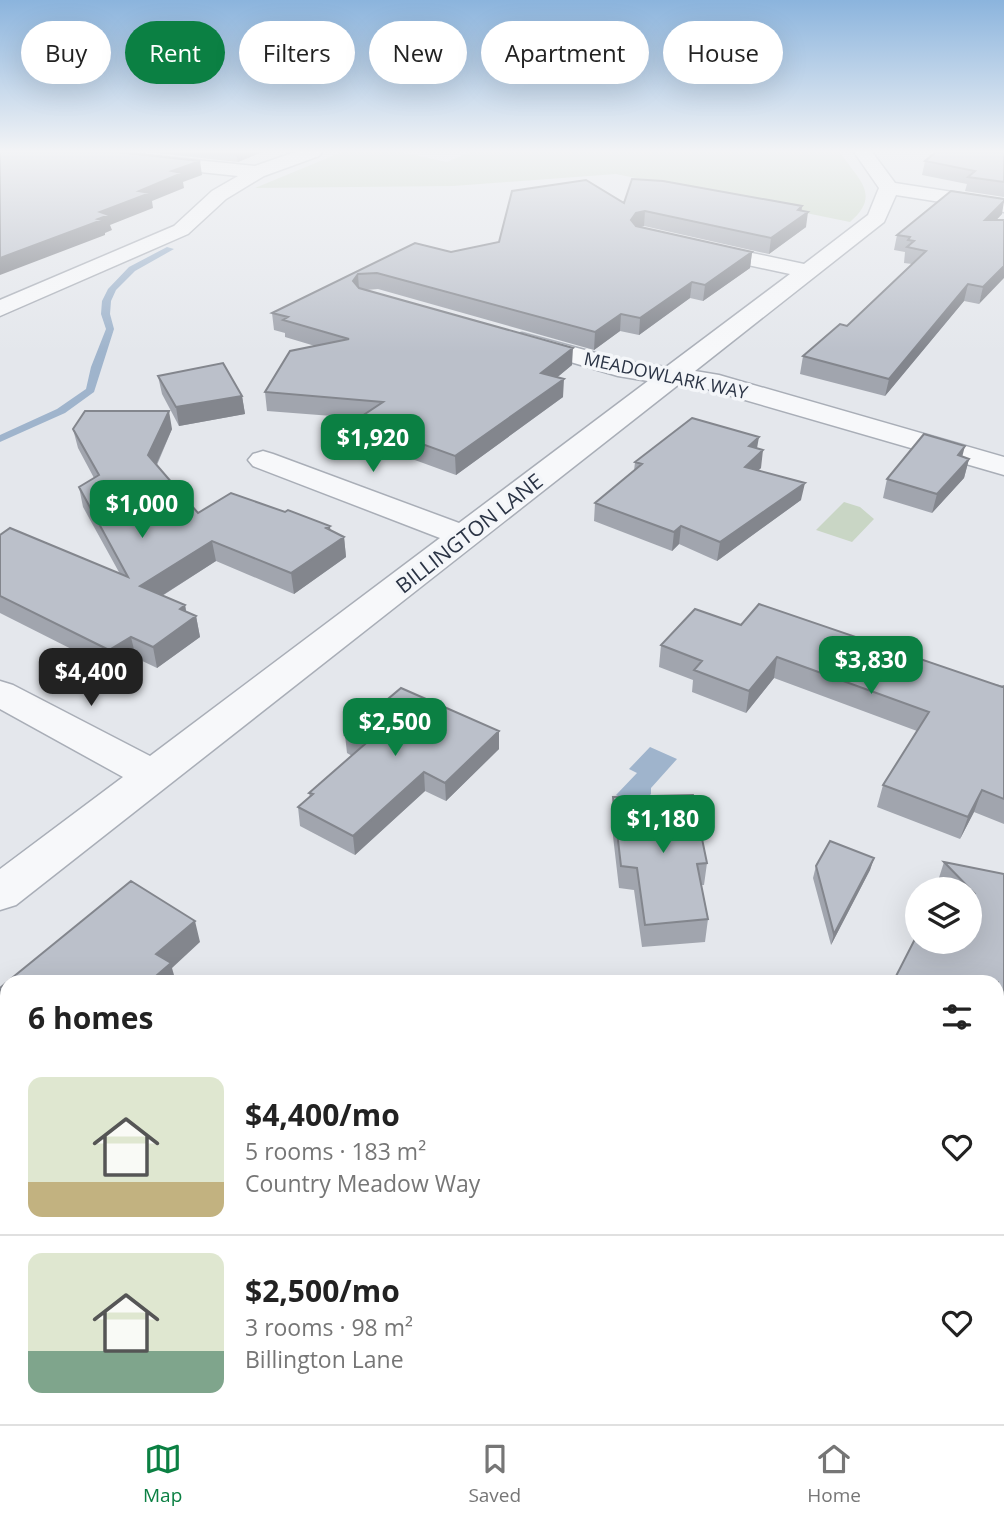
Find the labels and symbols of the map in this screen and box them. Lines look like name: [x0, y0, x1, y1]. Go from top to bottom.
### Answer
street label: MEADOWLARK WAY: [582, 346, 751, 404]
pin: $1,920: [316, 414, 430, 474]
street label: BILLINGTON LANE: [390, 467, 548, 599]
pin: $1,000: [85, 480, 199, 540]
pin: $3,830: [814, 636, 928, 696]
pin: $4,400: [34, 648, 148, 708]
pin: $2,500: [338, 698, 452, 758]
pin: $1,180: [606, 796, 720, 855]

